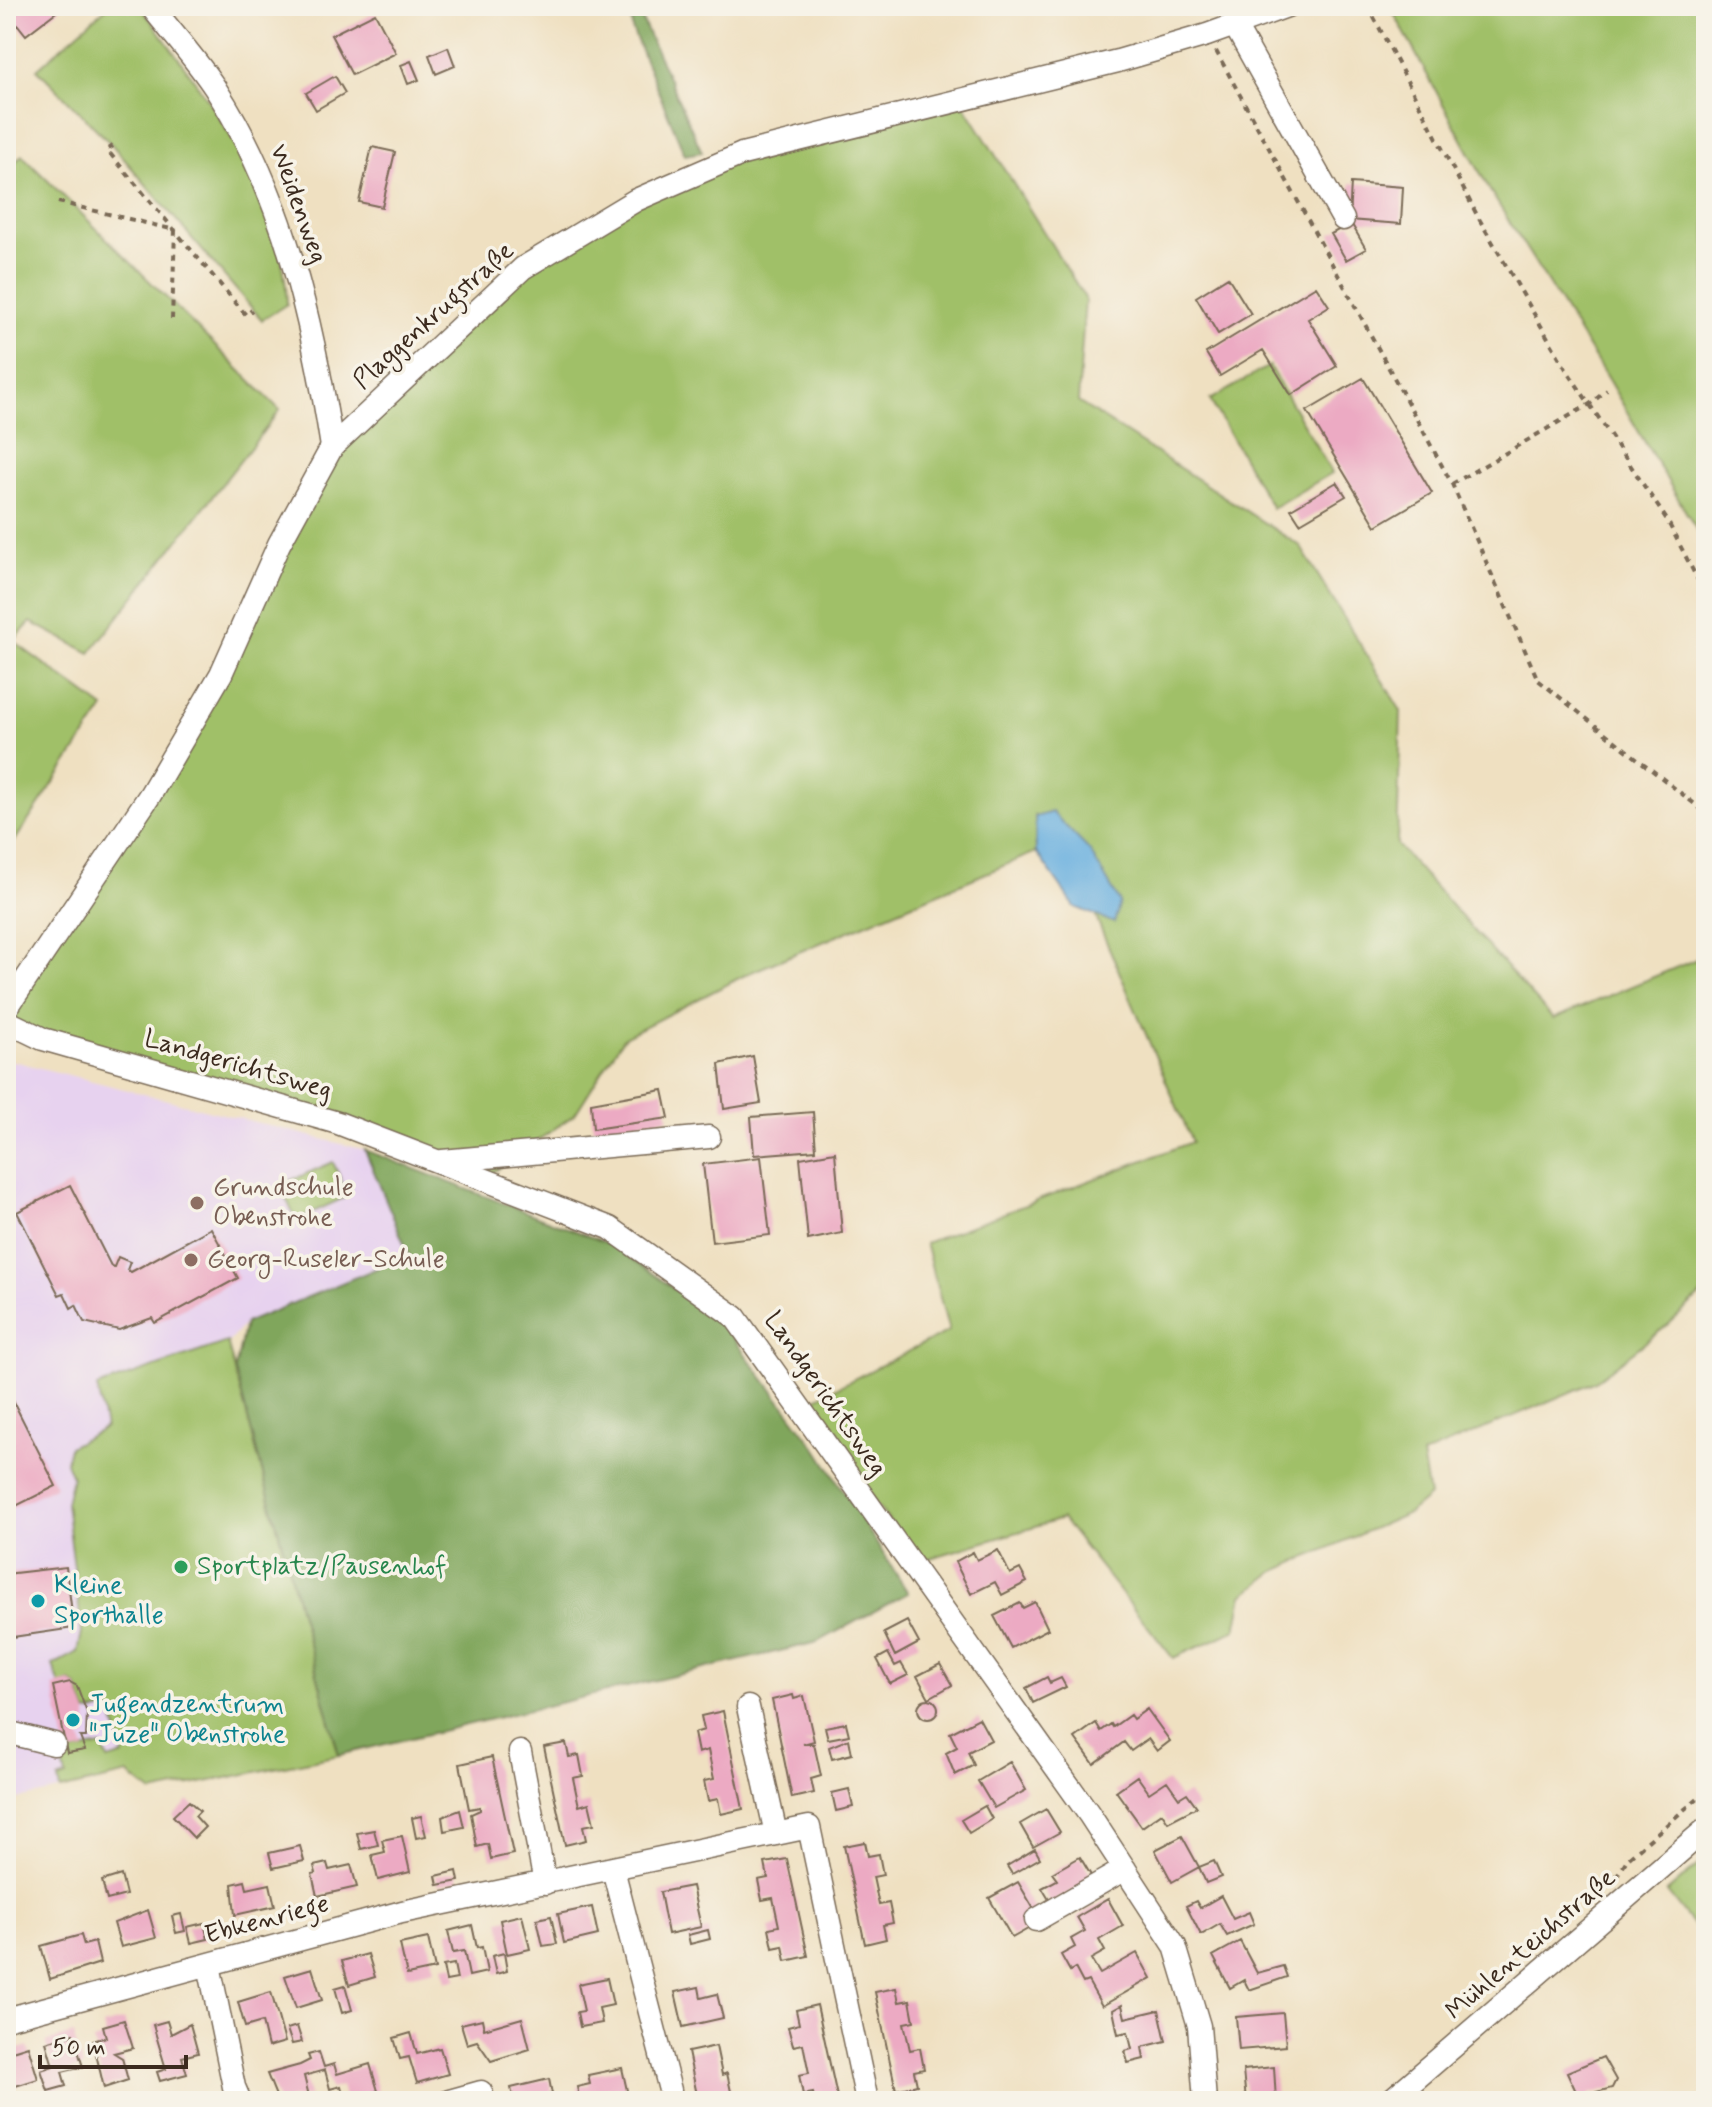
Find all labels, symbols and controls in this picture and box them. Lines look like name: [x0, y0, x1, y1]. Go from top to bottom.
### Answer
street label: Weidenweg: [261, 140, 335, 268]
street label: Plaggenkrugstraße: [346, 234, 524, 400]
street label: Landgerichtsweg: [140, 1022, 336, 1108]
place label: Grundschule Obenstrohe: [213, 1171, 354, 1235]
marker: Grundschule Obenstrohe: [188, 1194, 206, 1212]
place label: Georg-Ruseler-Schule: [207, 1243, 445, 1279]
marker: Georg-Ruseler-Schule: [182, 1251, 200, 1269]
street label: Landgerichtsweg: [756, 1305, 894, 1483]
place label: Sportplatz/Pausenhof: [197, 1550, 446, 1584]
marker: Sportplatz/Pausenhof: [172, 1558, 190, 1576]
place label: Kleine Sporthalle: [54, 1569, 164, 1633]
marker: Kleine Sporthalle: [29, 1592, 47, 1610]
place label: Jugendzentrum "Juze" Obenstrohe: [89, 1688, 286, 1752]
marker: Jugendzentrum "Juze" Obenstrohe: [64, 1711, 82, 1729]
street label: Mühlenteichstraße: [1439, 1862, 1623, 2028]
street label: Ebkenriege: [201, 1887, 334, 1956]
scale bar: [40, 2019, 186, 2069]
text: 50 m: [52, 2033, 106, 2064]

